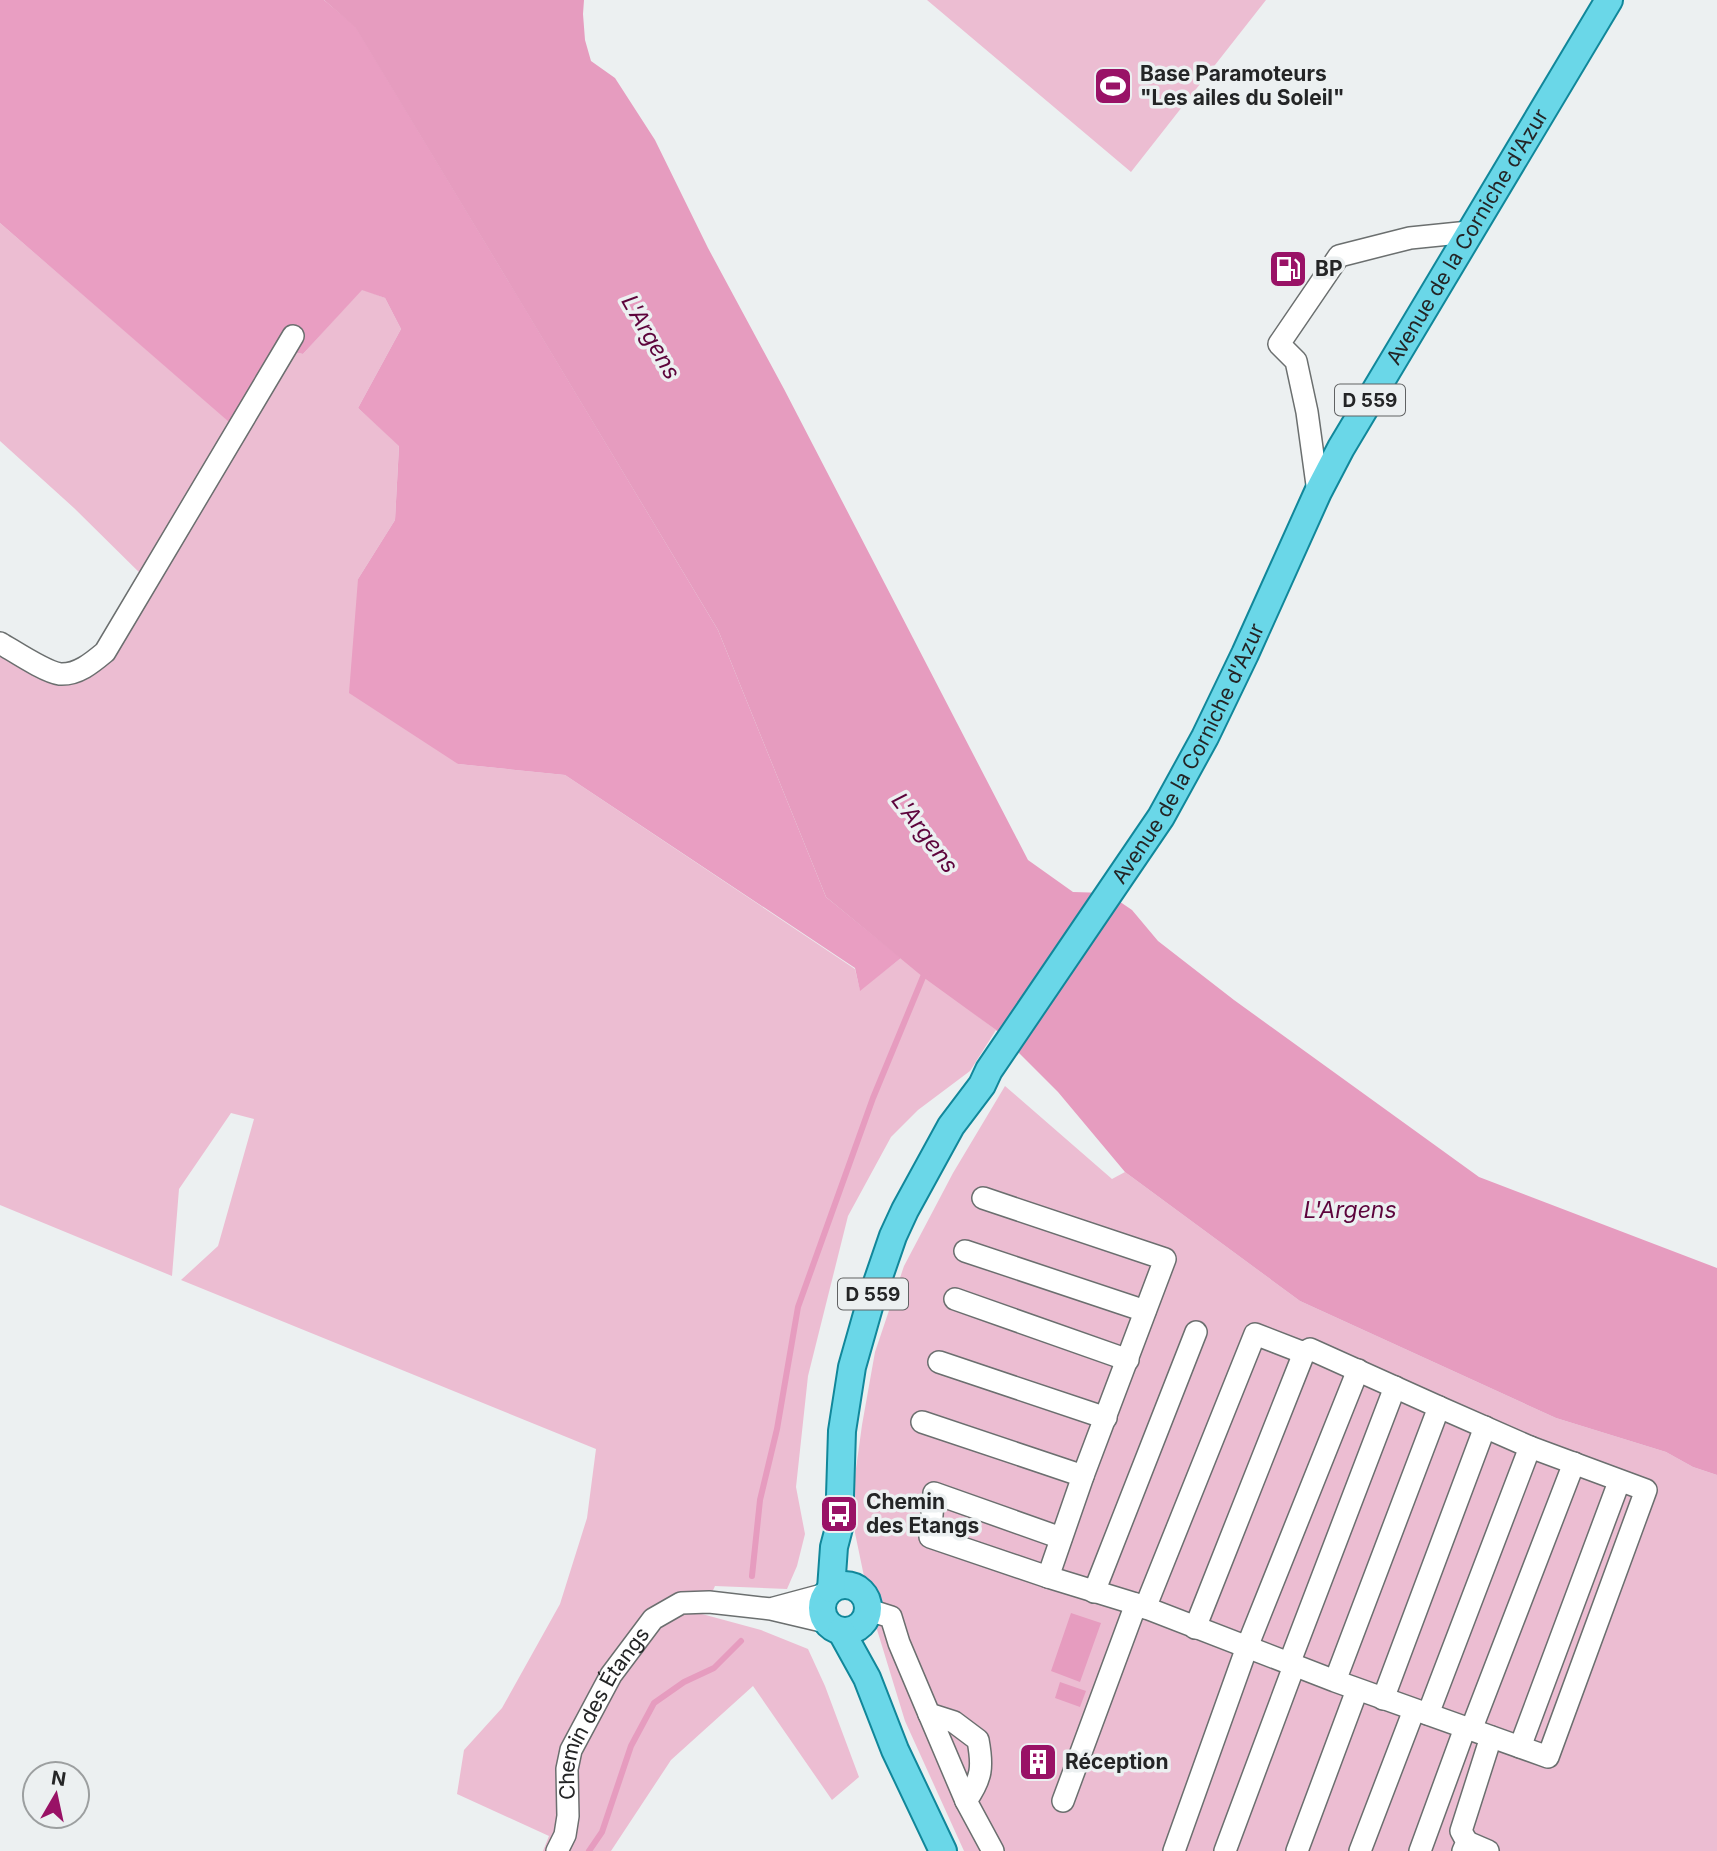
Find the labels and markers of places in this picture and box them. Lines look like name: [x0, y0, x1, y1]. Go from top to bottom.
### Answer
place label: Base Paramoteurs "Les ailes du Soleil": [1140, 61, 1345, 110]
sports icon: Base Paramoteurs "Les ailes du Soleil": [1092, 65, 1134, 107]
fuel station icon: BP: [1267, 248, 1309, 290]
place label: BP: [1315, 256, 1343, 281]
place label: Chemin des Etangs: [866, 1489, 979, 1538]
bus stop icon: Chemin des Etangs: [818, 1493, 860, 1535]
building icon: Réception: [1017, 1741, 1059, 1783]
place label: Réception: [1065, 1749, 1168, 1774]

